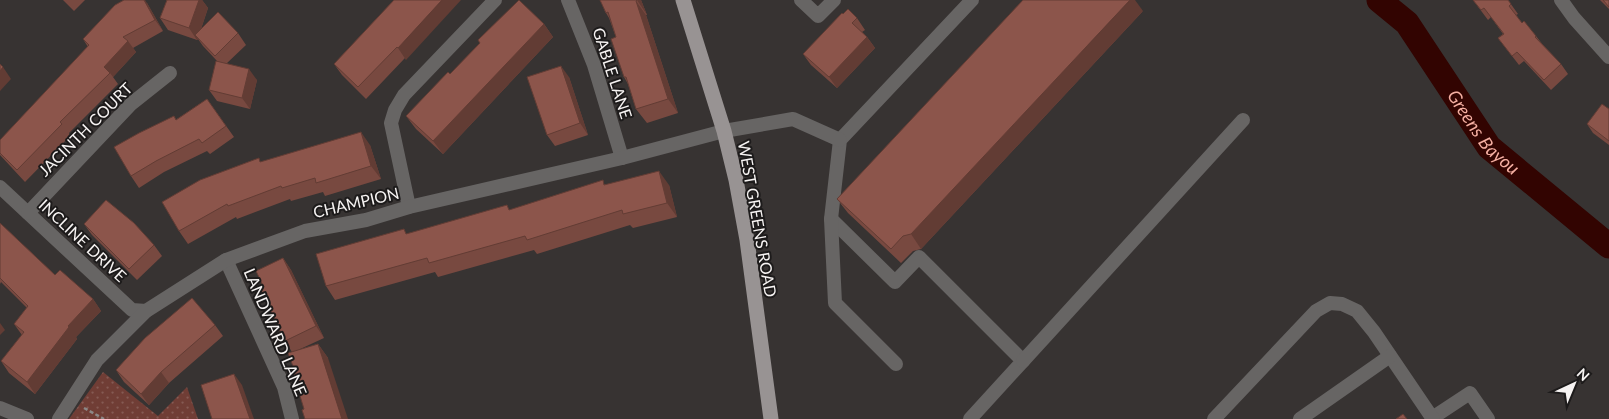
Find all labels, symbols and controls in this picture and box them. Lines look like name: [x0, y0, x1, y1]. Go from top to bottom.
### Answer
street label: GABLE LANE: [589, 25, 637, 121]
street label: JACINTH COURT: [34, 78, 136, 180]
water label: Greens Bayou: [1443, 85, 1524, 179]
street label: WEST GREENS ROAD: [735, 139, 781, 299]
street label: CHAMPION: [311, 183, 401, 221]
street label: INCLINE DRIVE: [35, 195, 131, 285]
street label: LANDWARD LANE: [241, 265, 311, 399]
north arrow: [1549, 359, 1599, 409]
text: N: [1574, 364, 1593, 384]

